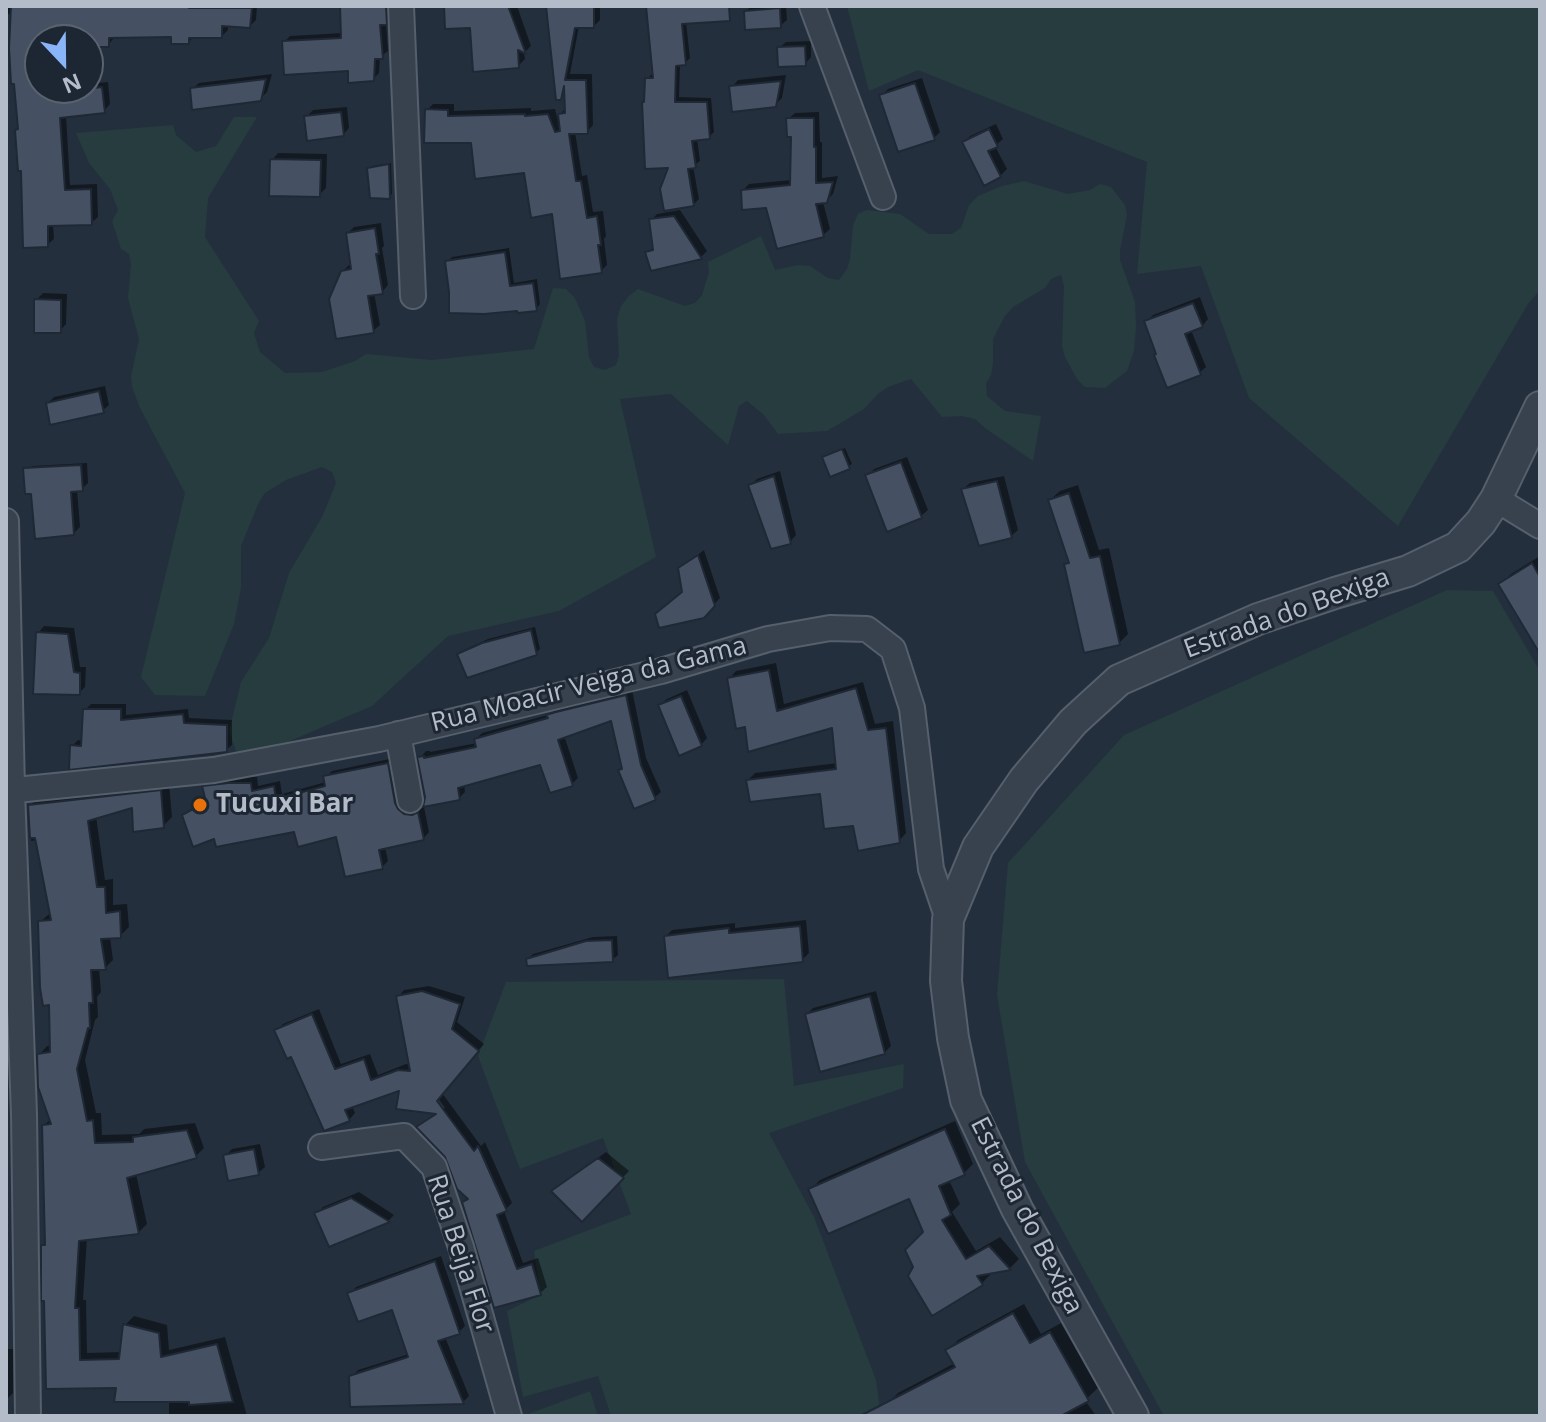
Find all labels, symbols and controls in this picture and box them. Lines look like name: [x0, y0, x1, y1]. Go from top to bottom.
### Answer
north arrow: [24, 24, 104, 104]
text: N: [58, 67, 86, 102]
street label: Estrada do Bexiga: [1180, 562, 1394, 666]
street label: Rua Moacir Veiga da Gama: [428, 631, 750, 739]
place label: Tucuxi Bar: [216, 789, 353, 821]
marker: Tucuxi Bar: [191, 796, 209, 814]
street label: Estrada do Bexiga: [963, 1112, 1089, 1320]
street label: Rua Beija Flor: [420, 1171, 500, 1337]

